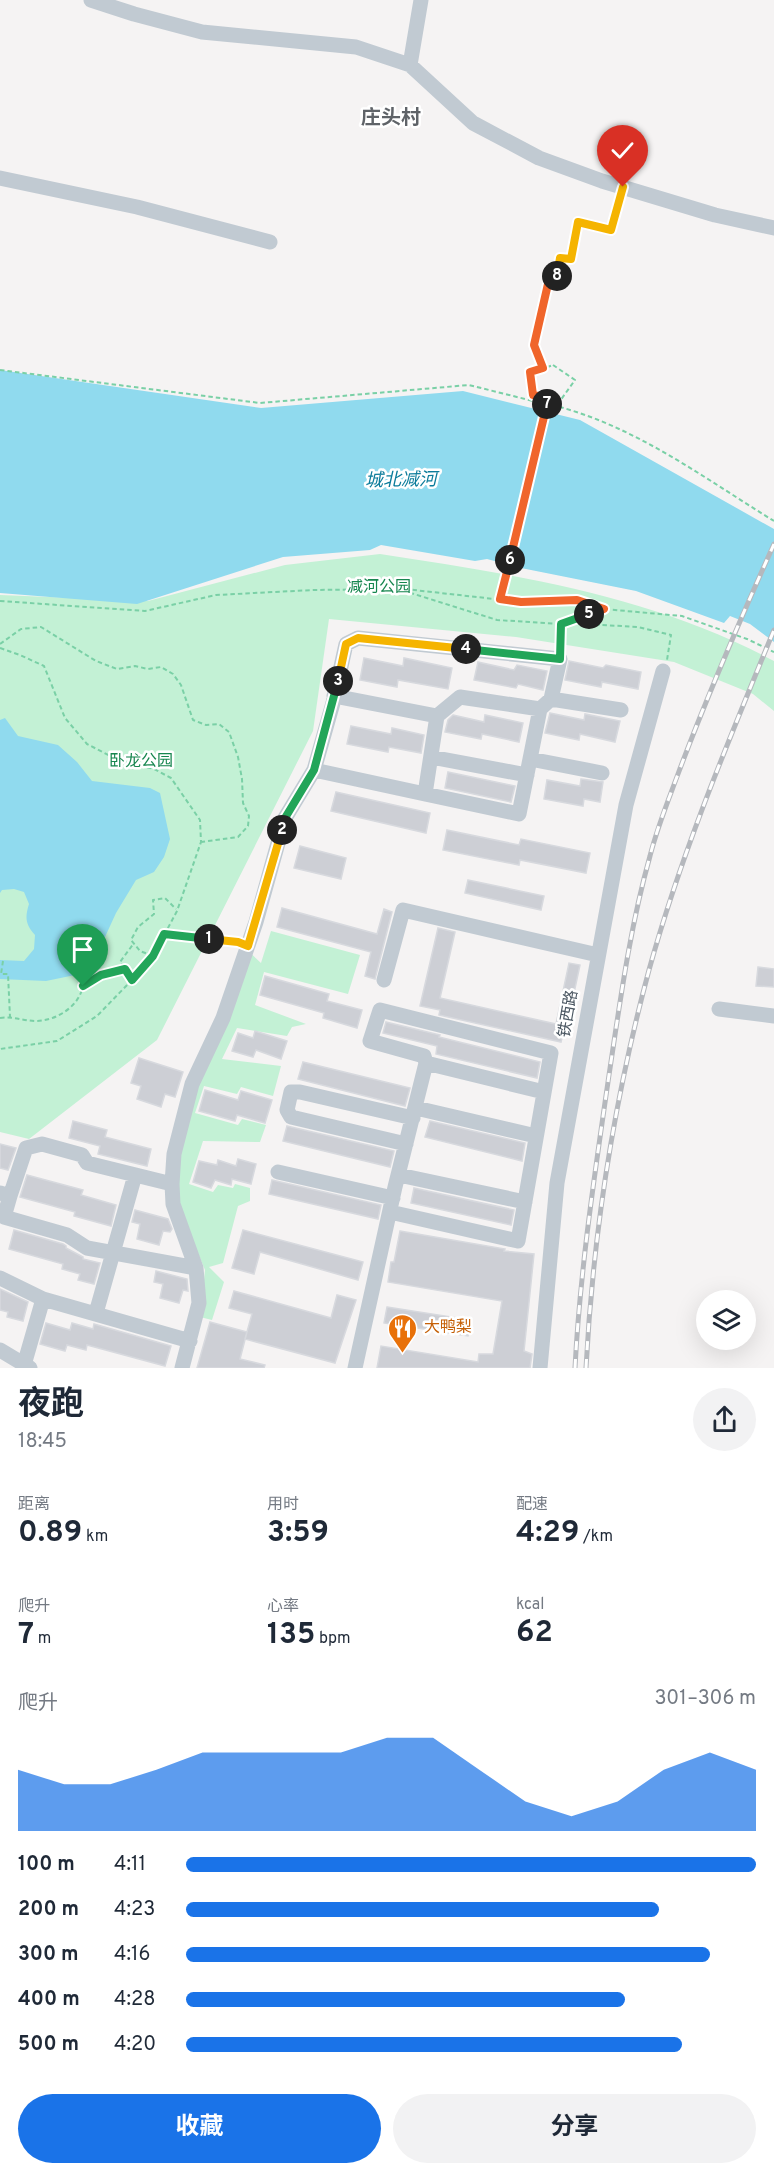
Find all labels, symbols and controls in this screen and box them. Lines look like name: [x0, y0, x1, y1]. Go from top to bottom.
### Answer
district label: 庄头村: [361, 106, 421, 132]
pin: [597, 125, 648, 187]
icon: check: [606, 134, 639, 167]
pin: 8: [542, 261, 572, 291]
text: 8: [552, 266, 562, 286]
pin: 7: [532, 389, 562, 419]
text: 7: [543, 394, 551, 414]
water label: 城北减河: [365, 469, 440, 493]
pin: 6: [495, 545, 525, 575]
text: 6: [505, 550, 515, 570]
park label: 减河公园: [347, 578, 411, 598]
pin: 5: [574, 599, 604, 629]
text: 5: [584, 604, 594, 624]
pin: 4: [451, 634, 481, 664]
text: 4: [461, 639, 471, 659]
pin: 3: [323, 666, 353, 696]
text: 3: [333, 671, 343, 691]
park label: 卧龙公园: [109, 752, 173, 772]
pin: 2: [267, 815, 297, 845]
text: 2: [277, 820, 287, 840]
pin: [57, 924, 108, 986]
pin: 1: [194, 924, 224, 954]
text: 1: [206, 929, 212, 949]
icon: arrive: [66, 933, 99, 966]
street label: 铁西路: [555, 989, 583, 1039]
map controls: [696, 1290, 756, 1350]
button: layers: [696, 1290, 756, 1350]
restaurant icon: 大鸭梨: [387, 1312, 419, 1354]
place label: 大鸭梨: [424, 1318, 472, 1338]
text: 夜跑: [18, 1385, 84, 1427]
button: share: [693, 1388, 756, 1451]
text: 18:45: [18, 1429, 67, 1455]
text: 距离: [18, 1495, 50, 1515]
text: 用时: [267, 1495, 299, 1515]
text: 配速: [516, 1495, 548, 1515]
text: 0.89: [18, 1515, 82, 1552]
text: 3:59: [267, 1515, 329, 1552]
text: 4:29: [516, 1515, 579, 1552]
text: km: [82, 1527, 108, 1547]
text: /km: [579, 1527, 613, 1547]
text: kcal: [516, 1595, 544, 1615]
text: 爬升: [18, 1597, 50, 1617]
text: 心率: [267, 1597, 299, 1617]
text: 62: [516, 1615, 553, 1652]
text: 7: [18, 1617, 34, 1654]
text: 135: [267, 1617, 315, 1654]
text: m: [34, 1629, 51, 1649]
text: bpm: [315, 1629, 351, 1649]
text: 301–306 m: [655, 1686, 756, 1712]
text: 爬升: [18, 1691, 58, 1717]
text: 100 m: [18, 1852, 75, 1878]
text: 4:11: [114, 1852, 146, 1878]
text: 200 m: [18, 1897, 79, 1923]
text: 4:23: [114, 1897, 155, 1923]
text: 300 m: [18, 1942, 79, 1968]
text: 4:16: [114, 1942, 150, 1968]
text: 400 m: [18, 1987, 80, 2013]
text: 4:28: [114, 1987, 155, 2013]
text: 500 m: [18, 2032, 79, 2058]
text: 4:20: [114, 2032, 156, 2058]
button: 收藏: [18, 2094, 381, 2163]
button: 分享: [393, 2094, 756, 2163]

